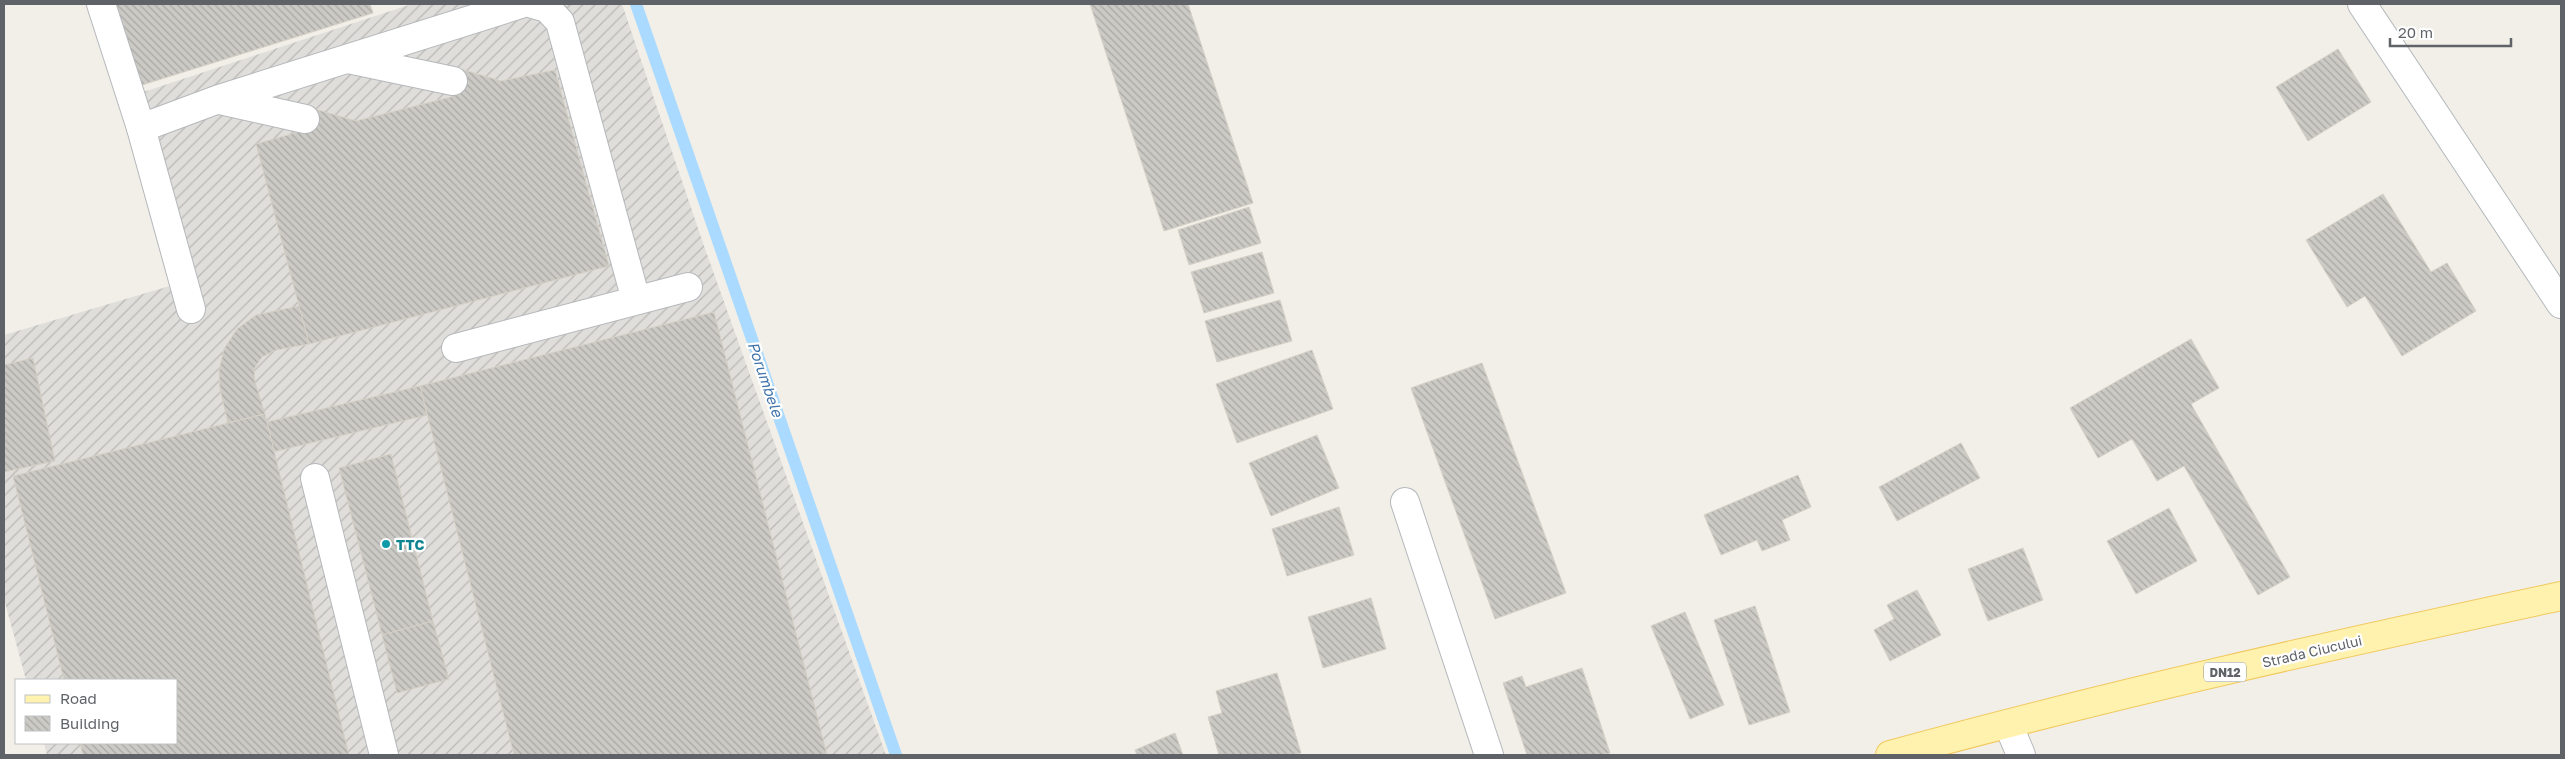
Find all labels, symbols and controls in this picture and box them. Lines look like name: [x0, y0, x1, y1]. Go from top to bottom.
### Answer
scale bar: [2390, 15, 2511, 47]
text: 20 m: [2398, 23, 2433, 41]
water label: Porumbele: [745, 339, 788, 420]
place label: TTC: [396, 536, 424, 553]
marker: TTC: [380, 538, 392, 550]
street label: Strada Ciucului: [2260, 631, 2364, 671]
road number: DN12: [2204, 662, 2246, 682]
legend: [15, 679, 178, 744]
text: Road: [60, 689, 97, 707]
text: Building: [60, 714, 120, 732]

